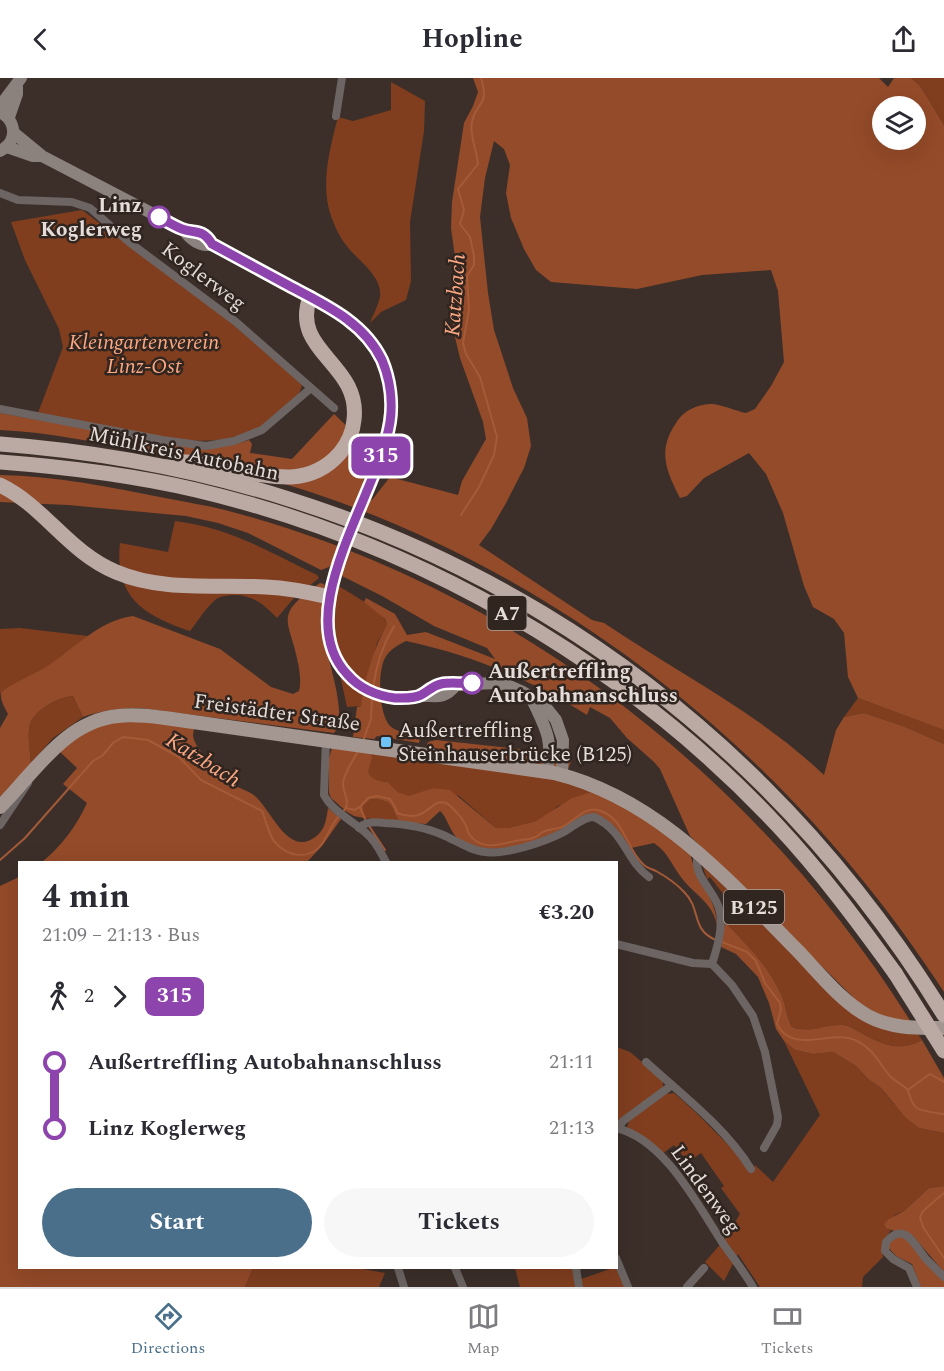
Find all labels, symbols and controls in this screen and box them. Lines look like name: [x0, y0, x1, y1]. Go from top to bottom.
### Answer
text: Hopline: [421, 18, 523, 60]
icon: back: [24, 23, 57, 56]
icon: share: [887, 23, 920, 56]
map controls: [872, 96, 926, 150]
button: layers: [872, 96, 926, 150]
place label: Linz Koglerweg: [40, 190, 142, 246]
marker: Linz Koglerweg: [148, 206, 170, 228]
street label: Koglerweg: [154, 234, 253, 319]
water label: Katzbach: [436, 253, 475, 338]
park label: Kleingartenverein Linz-Ost: [69, 327, 219, 383]
street label: Mühlkreis Autobahn: [86, 418, 282, 490]
line badge: 315: [346, 436, 416, 476]
text: 315: [363, 440, 399, 472]
road number: A7: [488, 596, 526, 630]
place label: Außertreffling Autobahnanschluss: [488, 656, 678, 712]
marker: Außertreffling Autobahnanschluss: [461, 672, 483, 694]
street label: Freistädter Straße: [192, 685, 362, 740]
place label: Außertreffling Steinhauserbrücke (B125): [398, 715, 632, 771]
water label: Katzbach: [159, 724, 247, 796]
marker: Außertreffling Steinhauserbrücke (B125): [379, 735, 393, 749]
text: 4 min: [42, 872, 130, 922]
road number: B125: [724, 890, 784, 924]
text: €3.20: [539, 896, 594, 929]
text: 21:09 – 21:13 · Bus: [42, 920, 200, 950]
icon: walk: [42, 980, 75, 1013]
icon: forward: [103, 980, 136, 1013]
text: 315: [157, 980, 192, 1012]
text: 2: [84, 981, 94, 1011]
text: Außertreffling Autobahnanschluss: [88, 1046, 442, 1079]
text: 21:11: [549, 1047, 594, 1077]
text: Linz Koglerweg: [88, 1112, 246, 1145]
text: 21:13: [549, 1113, 594, 1143]
street label: Lindenweg: [662, 1138, 749, 1241]
button: Start: [42, 1188, 312, 1257]
button: Tickets: [324, 1188, 594, 1257]
tab: Directions: [131, 1300, 205, 1360]
tab: Map: [467, 1300, 500, 1360]
tab: Tickets: [761, 1300, 813, 1360]

